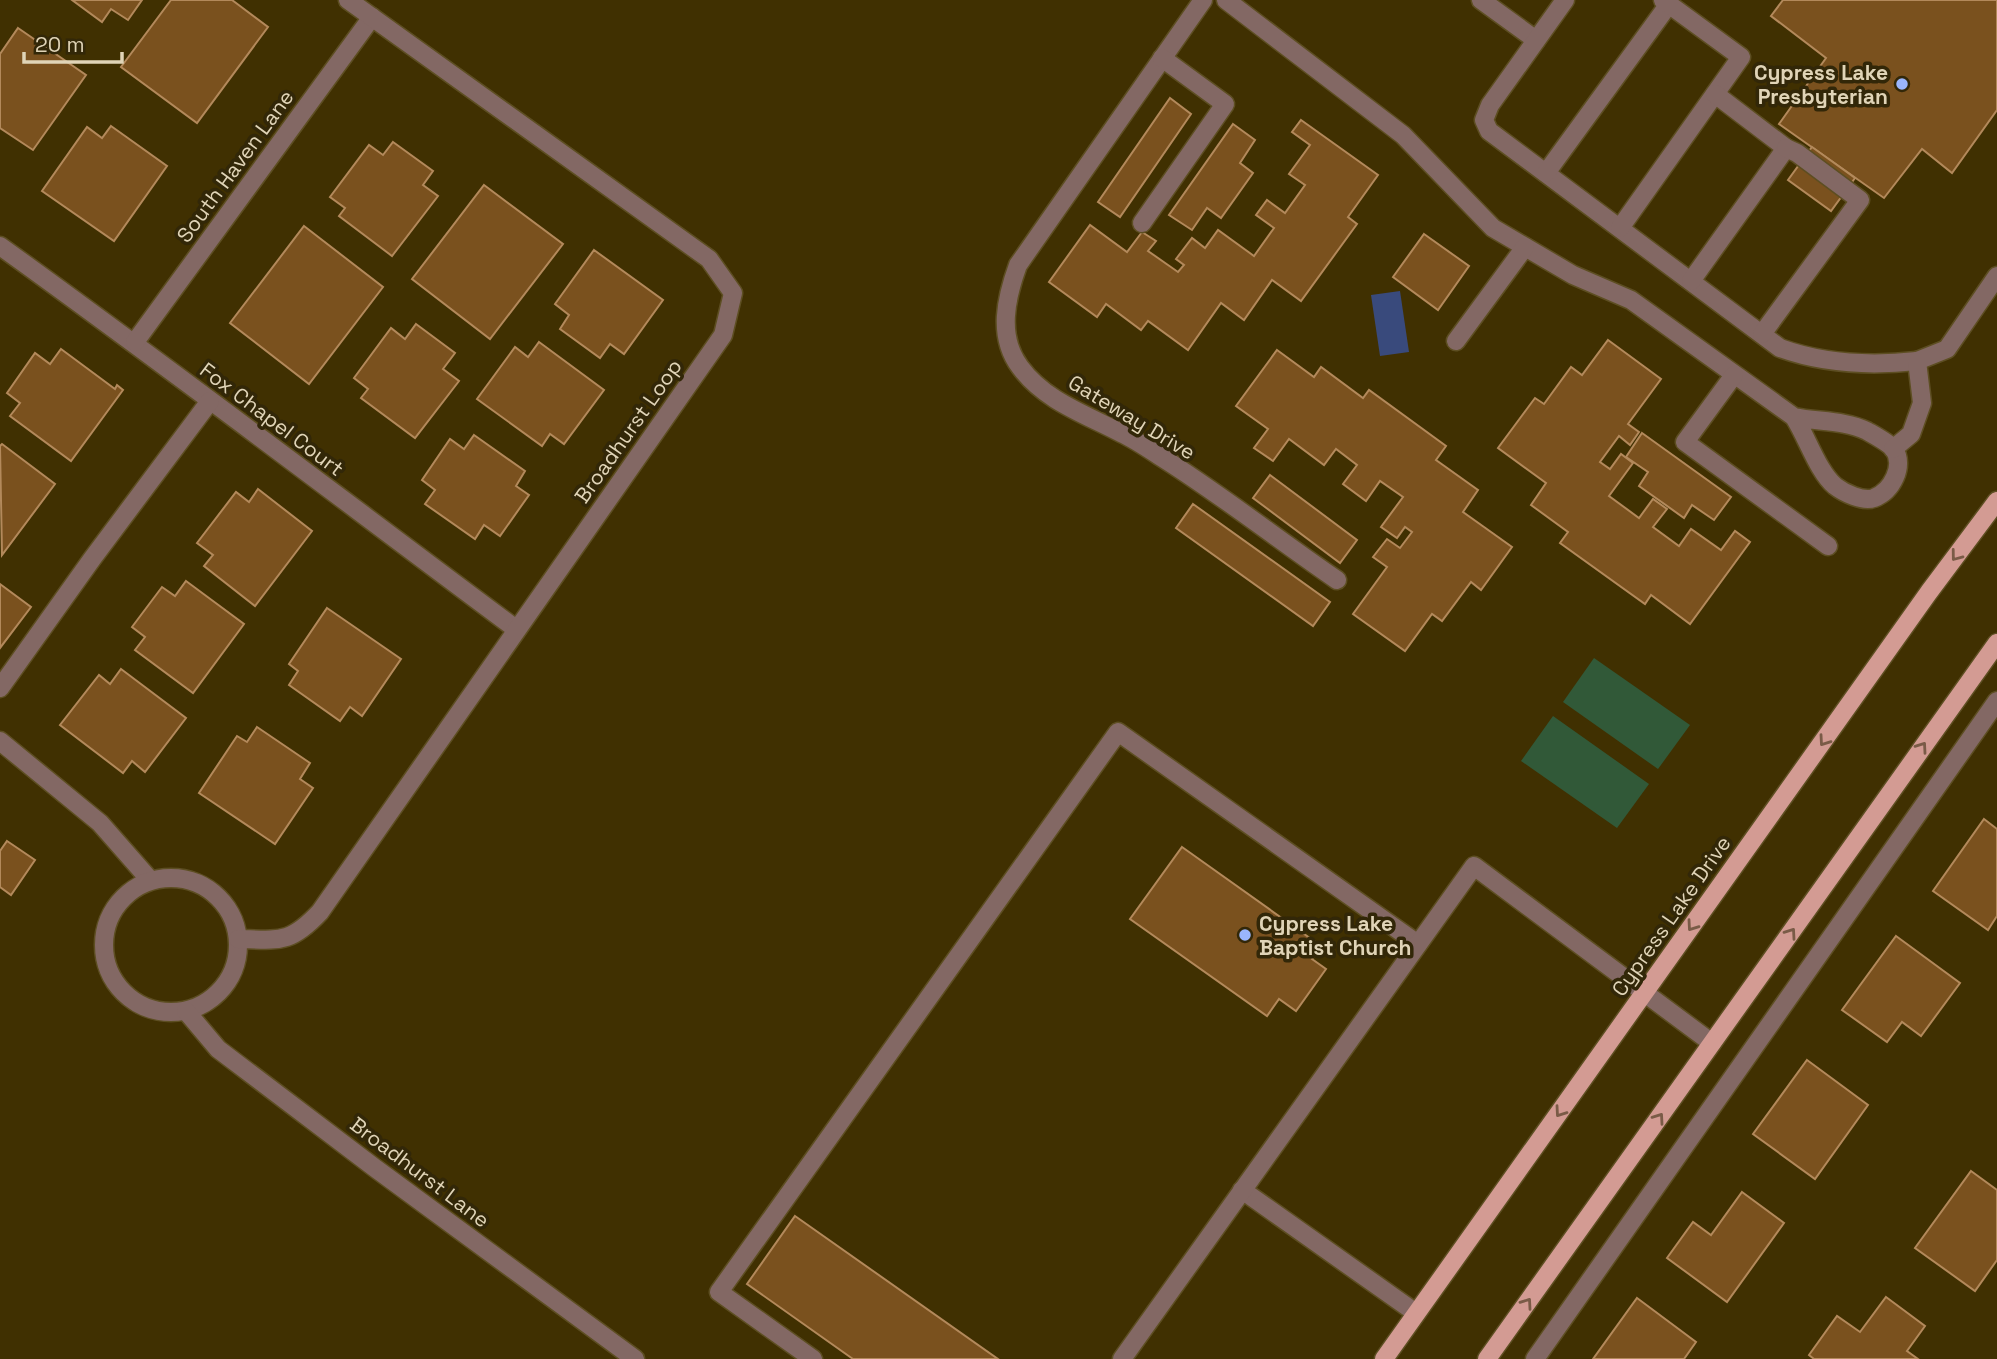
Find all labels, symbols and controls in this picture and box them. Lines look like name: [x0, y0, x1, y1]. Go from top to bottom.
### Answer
scale bar: [24, 21, 122, 65]
text: 20 m: [35, 31, 85, 58]
place label: Cypress Lake Presbyterian: [1754, 59, 1888, 110]
marker: Cypress Lake Presbyterian: [1894, 76, 1910, 92]
street label: South Haven Lane: [170, 84, 300, 248]
street label: Broadhurst Loop: [568, 354, 688, 508]
street label: Fox Chapel Court: [195, 356, 349, 482]
street label: Gateway Drive: [1063, 368, 1201, 466]
one-way arrow: [1952, 548, 1965, 561]
one-way arrow: [1820, 733, 1832, 746]
one-way arrow: [1914, 742, 1927, 755]
street label: Cypress Lake Drive: [1606, 831, 1736, 1001]
place label: Cypress Lake Baptist Church: [1259, 910, 1411, 961]
one-way arrow: [1688, 918, 1700, 931]
marker: Cypress Lake Baptist Church: [1237, 927, 1253, 943]
one-way arrow: [1782, 928, 1795, 941]
one-way arrow: [1556, 1104, 1568, 1117]
street label: Broadhurst Lane: [345, 1111, 495, 1233]
one-way arrow: [1651, 1113, 1663, 1126]
one-way arrow: [1519, 1298, 1531, 1311]

